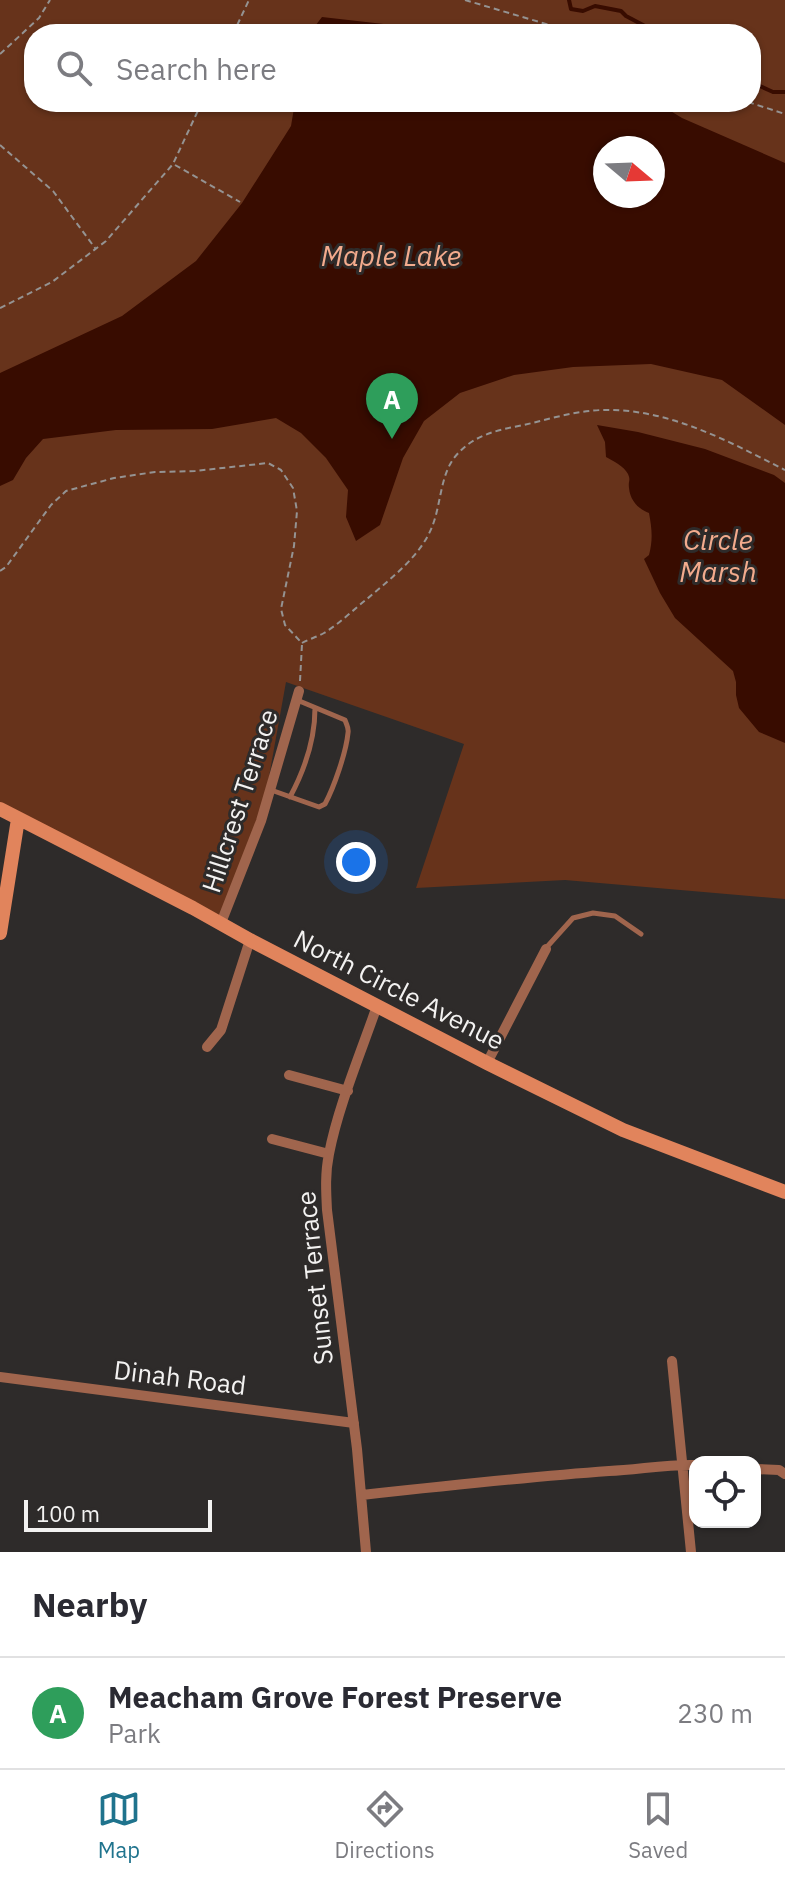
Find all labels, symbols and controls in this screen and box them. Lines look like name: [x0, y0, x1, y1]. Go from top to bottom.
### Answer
search box: [24, 24, 761, 112]
icon: search: [52, 46, 96, 90]
text: Search here: [116, 49, 277, 88]
north arrow: [593, 136, 665, 208]
water label: Maple Lake: [321, 237, 461, 274]
pin: A: [366, 373, 418, 439]
water label: Circle Marsh: [679, 521, 757, 590]
street label: Hillcrest Terrace: [193, 705, 285, 897]
your location: [336, 842, 376, 882]
street label: North Circle Avenue: [288, 921, 511, 1057]
street label: Sunset Terrace: [288, 1190, 340, 1367]
street label: Dinah Road: [112, 1352, 248, 1402]
map controls: [689, 1456, 761, 1528]
button: locate: [689, 1456, 761, 1528]
scale bar: [24, 1496, 212, 1532]
text: 100 m: [36, 1499, 100, 1528]
text: Nearby: [32, 1582, 147, 1626]
text: Meacham Grove Forest Preserve: [108, 1677, 562, 1716]
text: A: [49, 1696, 67, 1730]
text: 230 m: [677, 1696, 753, 1730]
text: Park: [108, 1716, 161, 1750]
tab: Map: [97, 1787, 141, 1864]
tab: Directions: [335, 1787, 435, 1864]
tab: Saved: [628, 1787, 688, 1864]

